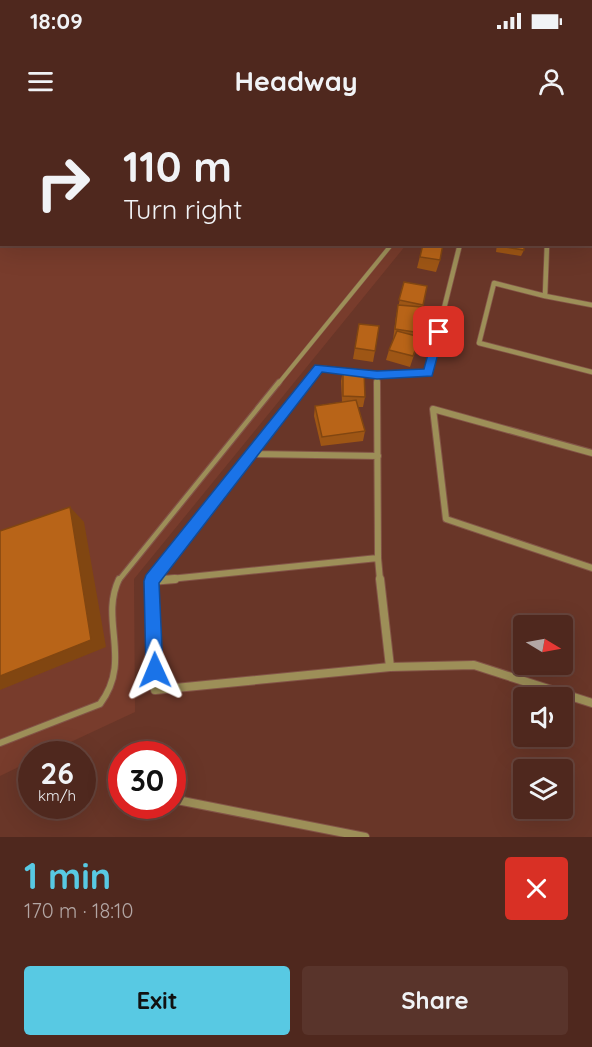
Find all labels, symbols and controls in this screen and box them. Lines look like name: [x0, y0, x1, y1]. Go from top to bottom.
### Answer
text: 18:09: [30, 7, 83, 35]
text: Headway: [234, 64, 358, 98]
icon: menu: [24, 65, 57, 98]
icon: person: [535, 65, 568, 98]
text: 110 m: [123, 140, 232, 193]
icon: right: [24, 144, 102, 222]
text: Turn right: [123, 192, 242, 226]
pin: [413, 306, 464, 357]
icon: arrive: [422, 315, 455, 348]
north arrow: [513, 615, 573, 675]
map controls: [513, 615, 573, 819]
position arrow: [123, 638, 187, 702]
button: sound: [513, 687, 573, 747]
speed limit sign: 30: [108, 741, 186, 819]
text: 26: [40, 754, 74, 792]
button: layers: [513, 759, 573, 819]
text: km/h: [38, 786, 76, 805]
text: 1 min: [24, 853, 111, 898]
button: close: [505, 857, 568, 920]
text: 170 m · 18:10: [24, 898, 133, 923]
button: Exit: [24, 966, 290, 1035]
button: Share: [302, 966, 568, 1035]

